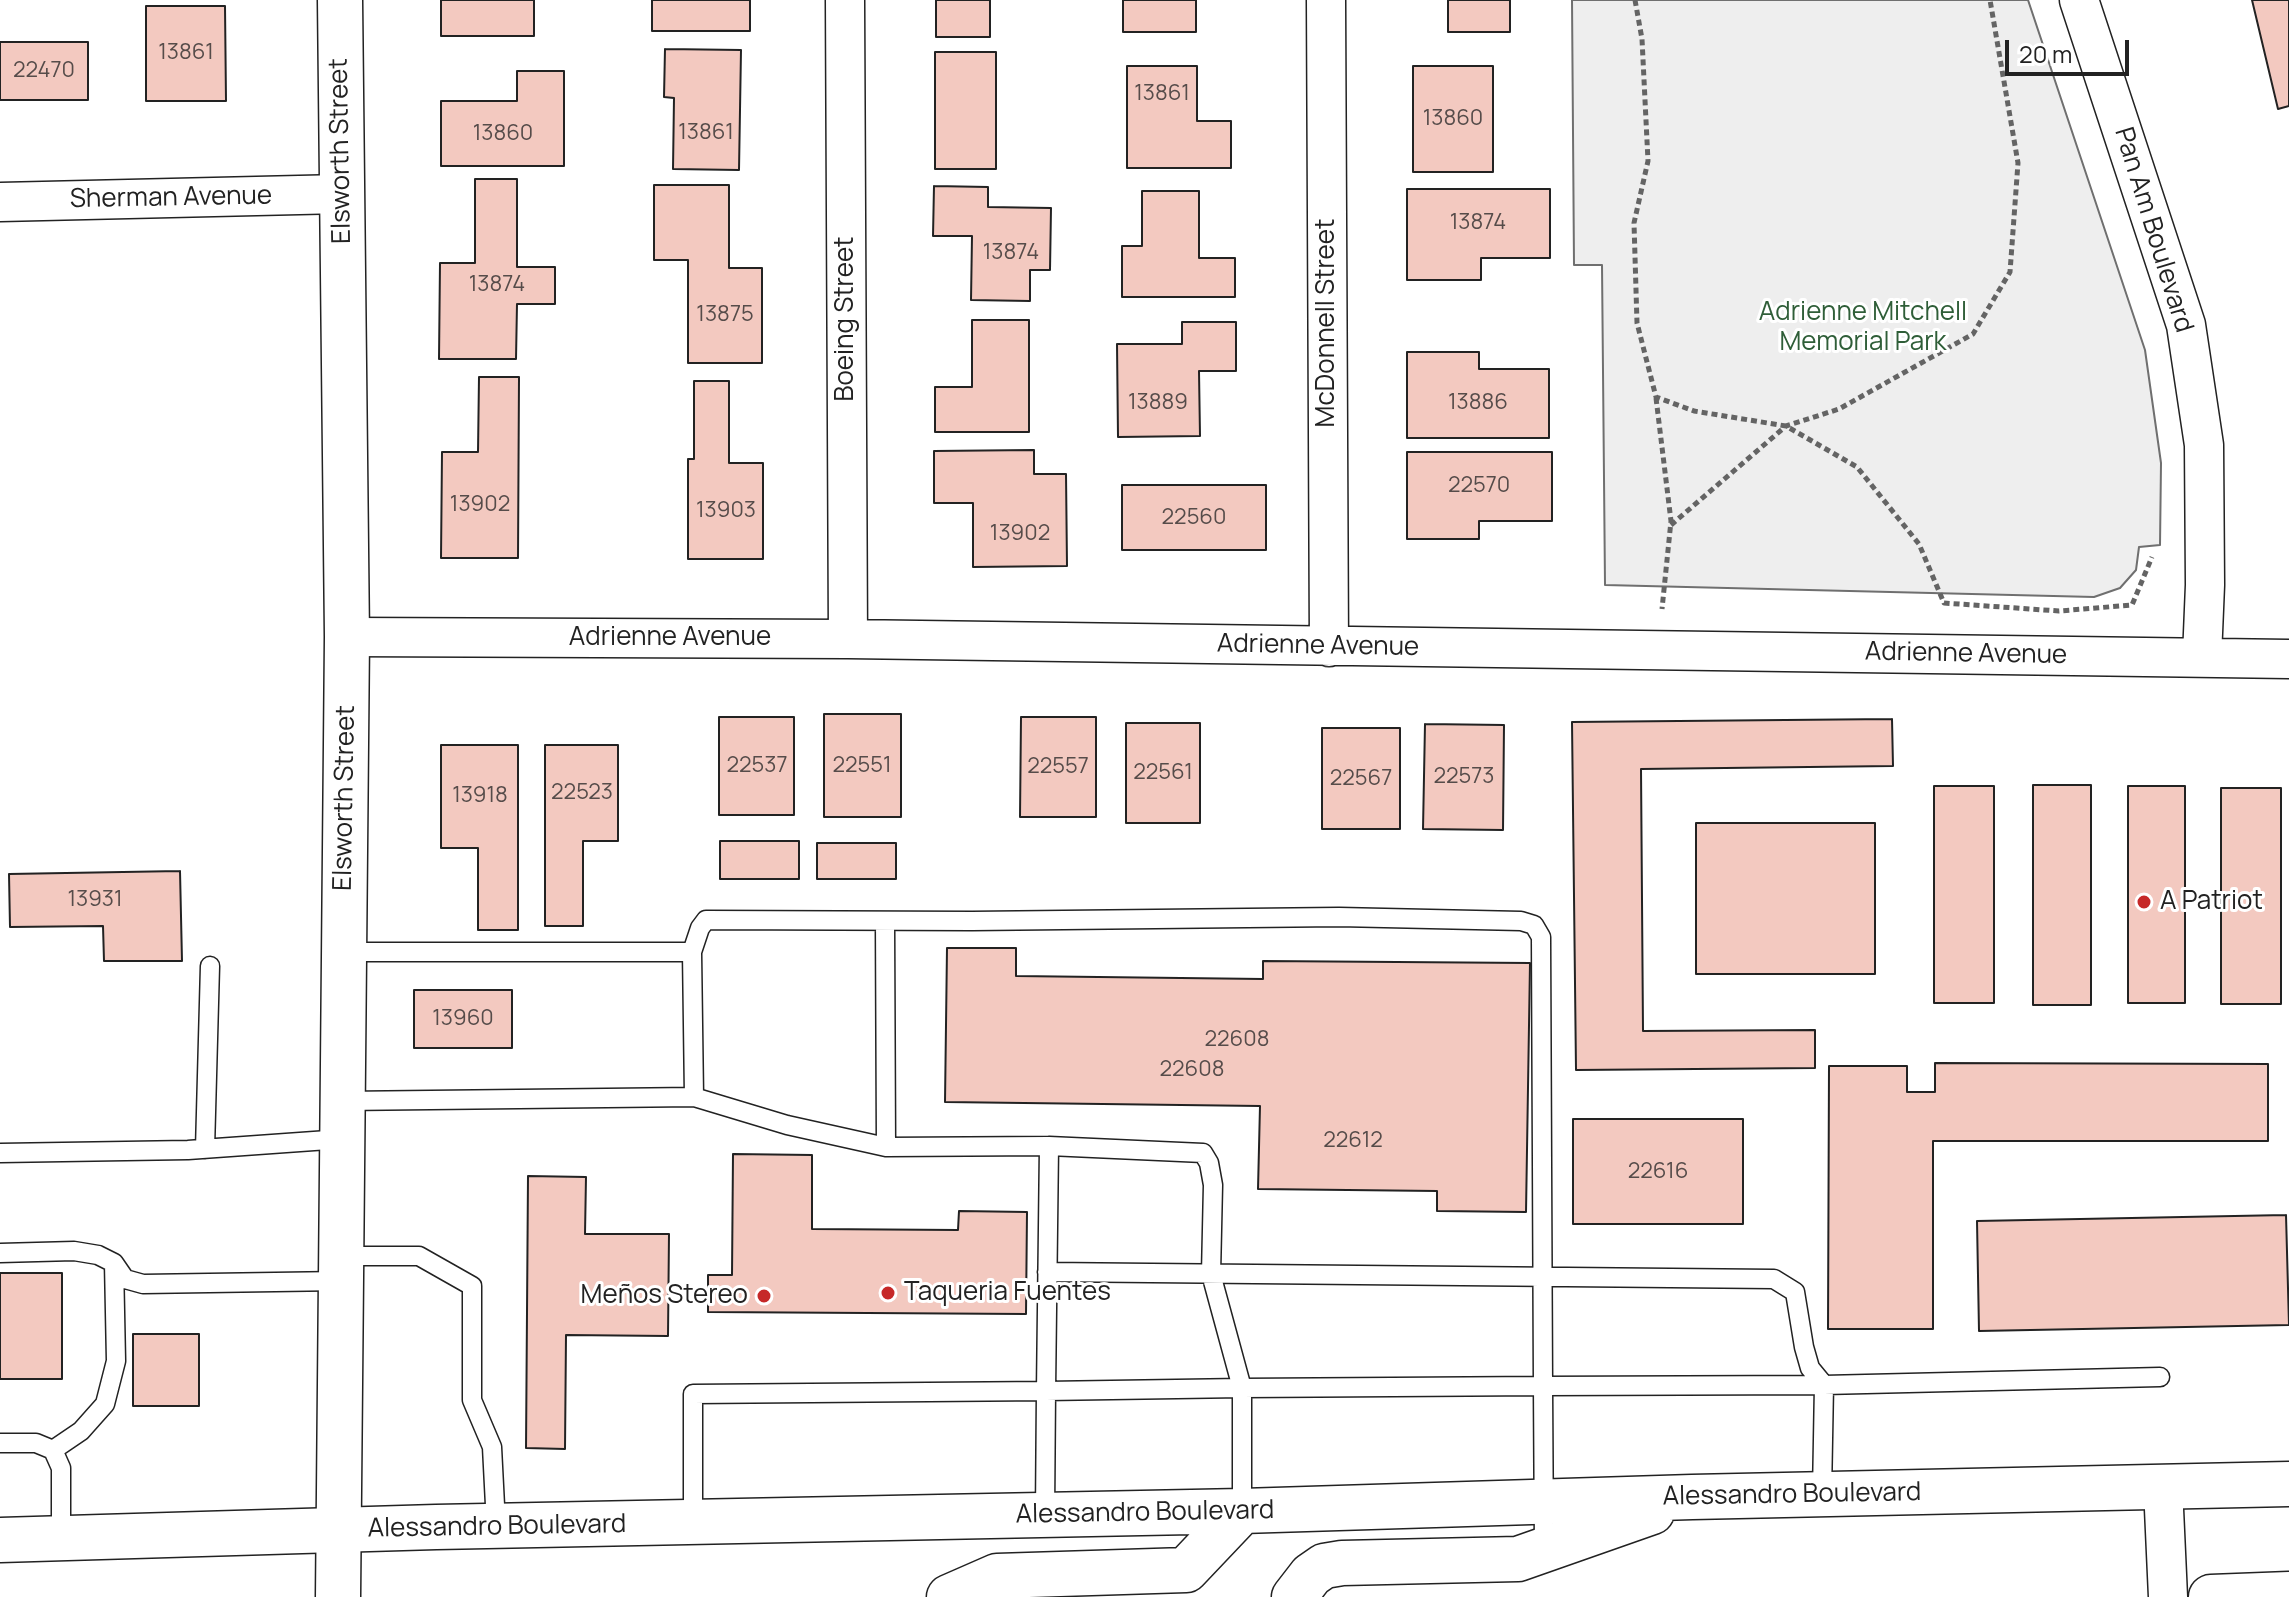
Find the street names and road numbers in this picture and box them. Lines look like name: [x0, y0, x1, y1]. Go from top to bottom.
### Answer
street label: Elsworth Street: [324, 58, 358, 244]
street label: Pan Am Boulevard: [2107, 124, 2199, 336]
street label: Sherman Avenue: [70, 181, 272, 215]
street label: McDonnell Street: [1311, 219, 1343, 427]
street label: Boeing Street: [830, 237, 862, 401]
street label: Adrienne Avenue: [569, 622, 771, 654]
street label: Adrienne Avenue: [1217, 629, 1419, 663]
street label: Adrienne Avenue: [1865, 637, 2067, 671]
street label: Elsworth Street: [328, 705, 362, 891]
street label: Alessandro Boulevard: [1662, 1477, 1922, 1513]
street label: Alessandro Boulevard: [1015, 1495, 1275, 1531]
street label: Alessandro Boulevard: [367, 1509, 627, 1545]

